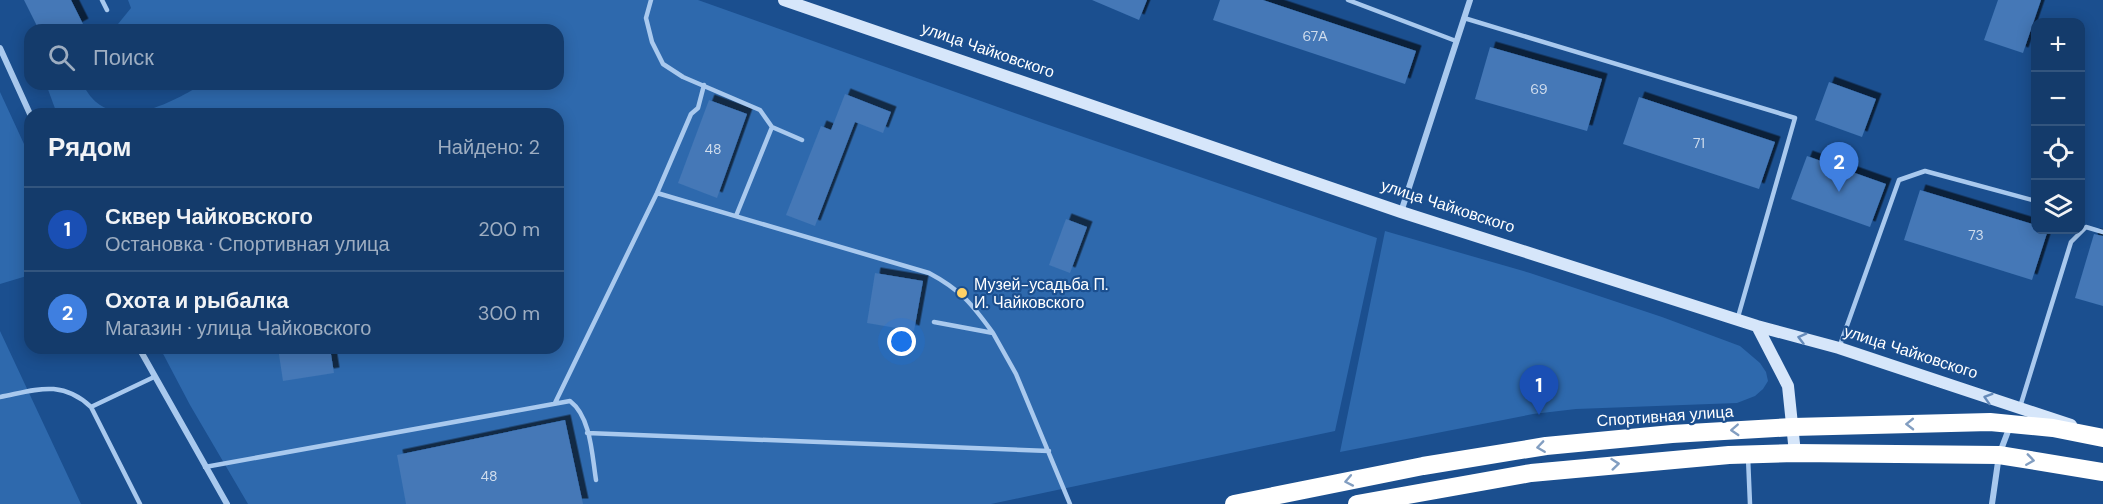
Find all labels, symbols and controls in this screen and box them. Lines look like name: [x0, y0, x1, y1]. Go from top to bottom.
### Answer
street label: улица Чайковского: [919, 17, 1058, 83]
map controls: [2031, 18, 2085, 234]
button: +: [2031, 18, 2085, 72]
search box: [24, 24, 564, 90]
house number: 67А: [1302, 27, 1328, 45]
icon: search: [45, 41, 78, 74]
text: Поиск: [93, 43, 154, 72]
button: −: [2031, 72, 2085, 126]
house number: 69: [1530, 80, 1548, 98]
button: locate: [2031, 126, 2085, 180]
text: Рядом: [48, 130, 131, 164]
text: Найдено: 2: [437, 134, 540, 160]
house number: 71: [1693, 134, 1705, 152]
house number: 48: [704, 140, 722, 158]
pin: 2: [1820, 142, 1858, 192]
street label: улица Чайковского: [1378, 174, 1518, 238]
button: layers: [2031, 180, 2085, 234]
text: Сквер Чайковского: [105, 202, 313, 231]
text: 1: [64, 216, 71, 242]
text: 200 m: [478, 216, 540, 242]
house number: 73: [1968, 226, 1984, 244]
text: Остановка · Спортивная улица: [105, 231, 390, 257]
place label: Музей-усадьба П. И. Чайковского: [974, 274, 1108, 313]
text: Охота и рыбалка: [105, 286, 289, 315]
marker: Музей-усадьба П. И. Чайковского: [955, 286, 969, 300]
text: 2: [62, 300, 73, 326]
text: 300 m: [478, 300, 540, 326]
text: Магазин · улица Чайковского: [105, 315, 371, 341]
street label: улица Чайковского: [1841, 320, 1981, 384]
your location: [887, 327, 916, 356]
one-way arrow: [1797, 333, 1808, 345]
pin: 1: [1520, 366, 1558, 415]
one-way arrow: [1983, 393, 1994, 405]
street label: Спортивная улица: [1596, 401, 1734, 431]
one-way arrow: [1905, 418, 1914, 430]
one-way arrow: [1730, 424, 1739, 437]
one-way arrow: [1536, 441, 1545, 453]
one-way arrow: [2025, 453, 2034, 465]
one-way arrow: [1610, 458, 1619, 471]
house number: 48: [480, 467, 498, 485]
one-way arrow: [1344, 474, 1354, 487]

